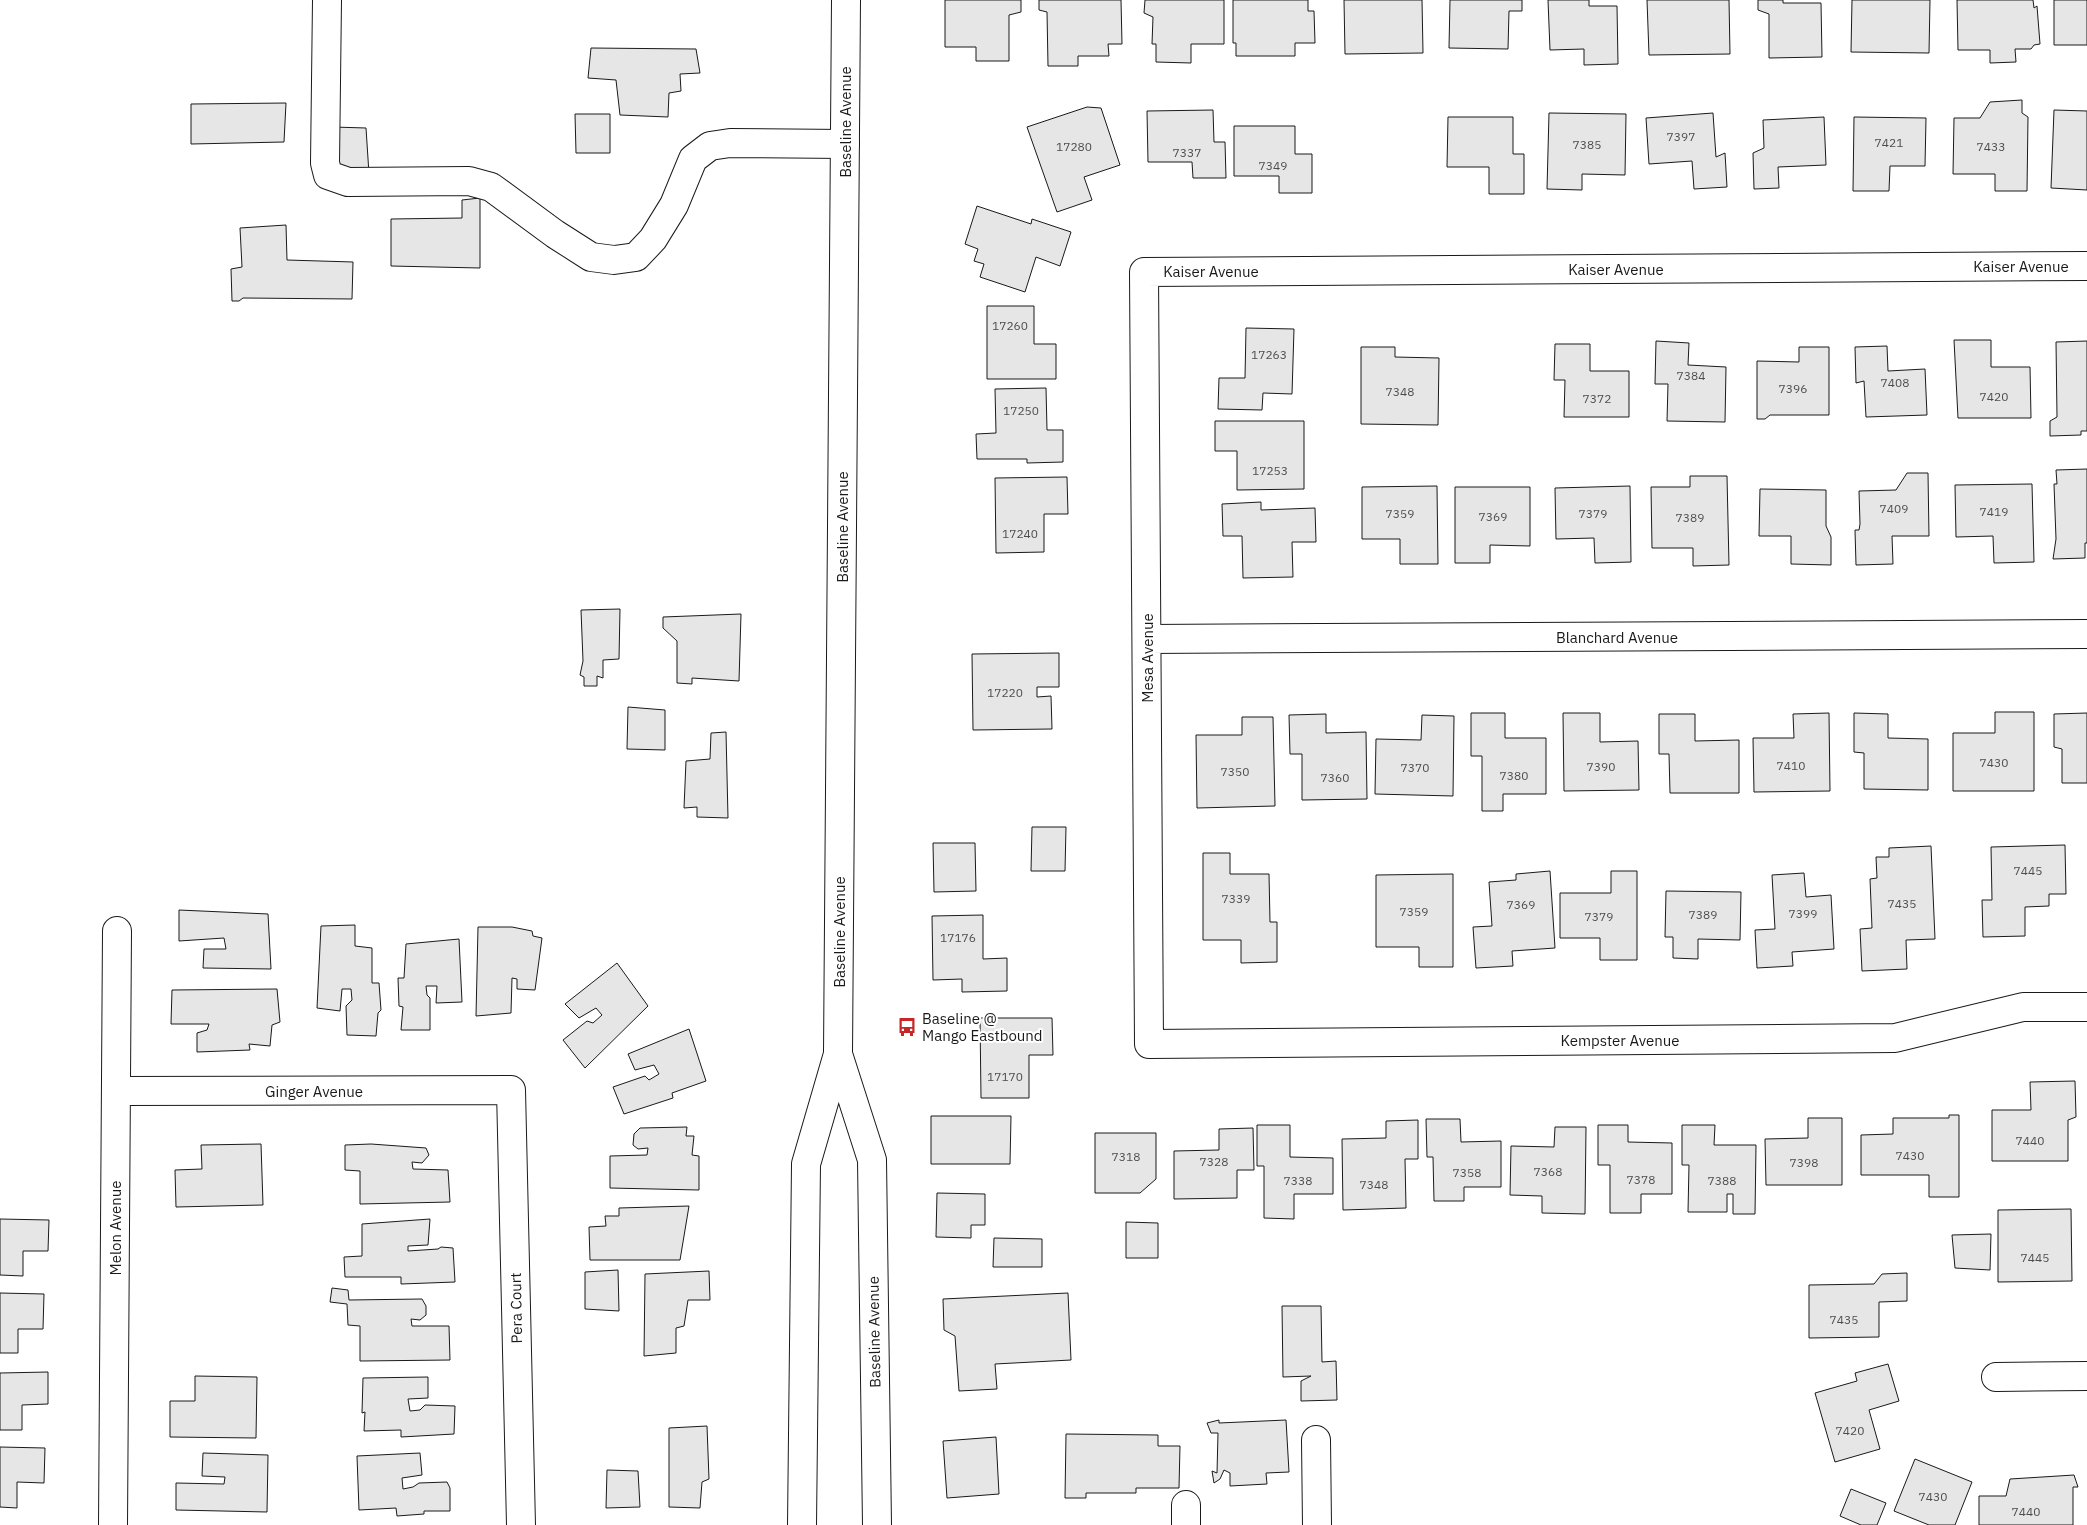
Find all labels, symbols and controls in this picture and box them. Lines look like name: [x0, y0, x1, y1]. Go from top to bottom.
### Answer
street label: Baseline Avenue: [836, 66, 855, 178]
house number: 7397: [1667, 129, 1695, 144]
house number: 7421: [1875, 135, 1903, 150]
house number: 7385: [1573, 137, 1601, 152]
house number: 17280: [1056, 139, 1092, 154]
house number: 7433: [1977, 139, 2005, 154]
house number: 7337: [1173, 145, 1201, 160]
house number: 7349: [1259, 158, 1287, 173]
street label: Kaiser Avenue: [1973, 257, 2069, 276]
street label: Kaiser Avenue: [1568, 260, 1664, 279]
street label: Kaiser Avenue: [1163, 262, 1259, 281]
house number: 17260: [992, 318, 1028, 333]
house number: 17263: [1251, 347, 1287, 362]
house number: 7384: [1677, 368, 1705, 383]
house number: 7408: [1881, 375, 1909, 390]
house number: 7396: [1779, 381, 1807, 396]
house number: 7348: [1386, 384, 1414, 399]
house number: 7420: [1980, 389, 2008, 404]
house number: 7372: [1583, 391, 1611, 406]
house number: 17250: [1003, 403, 1039, 418]
house number: 17253: [1252, 463, 1288, 478]
street label: Baseline Avenue: [833, 471, 852, 583]
house number: 7409: [1880, 501, 1908, 516]
house number: 7419: [1980, 504, 2008, 519]
house number: 7359: [1386, 506, 1414, 521]
house number: 7379: [1579, 506, 1607, 521]
house number: 7369: [1479, 509, 1507, 524]
house number: 7389: [1676, 510, 1704, 525]
house number: 17240: [1002, 526, 1038, 541]
street label: Mesa Avenue: [1138, 613, 1157, 703]
street label: Blanchard Avenue: [1556, 628, 1678, 647]
house number: 17220: [987, 685, 1023, 700]
house number: 7430: [1980, 755, 2008, 770]
house number: 7410: [1777, 758, 1805, 773]
house number: 7390: [1587, 759, 1615, 774]
house number: 7370: [1401, 760, 1429, 775]
house number: 7350: [1221, 764, 1249, 779]
house number: 7380: [1500, 768, 1528, 783]
house number: 7360: [1321, 770, 1349, 785]
house number: 7445: [2014, 863, 2042, 878]
street label: Baseline Avenue: [830, 876, 849, 988]
house number: 7339: [1222, 891, 1250, 906]
house number: 7435: [1888, 896, 1916, 911]
house number: 7369: [1507, 897, 1535, 912]
house number: 7359: [1400, 904, 1428, 919]
house number: 7399: [1789, 906, 1817, 921]
house number: 7389: [1689, 907, 1717, 922]
house number: 7379: [1585, 909, 1613, 924]
house number: 17176: [940, 930, 976, 945]
place label: Baseline @ Mango Eastbound: [922, 1009, 1043, 1045]
bus stop icon: Baseline @ Mango Eastbound: [896, 1016, 918, 1038]
street label: Kempster Avenue: [1561, 1031, 1679, 1050]
house number: 17170: [987, 1069, 1023, 1084]
street label: Ginger Avenue: [265, 1082, 363, 1101]
house number: 7440: [2016, 1133, 2044, 1148]
house number: 7430: [1896, 1148, 1924, 1163]
house number: 7318: [1112, 1149, 1140, 1164]
house number: 7328: [1200, 1154, 1228, 1169]
house number: 7398: [1790, 1155, 1818, 1170]
house number: 7368: [1534, 1164, 1562, 1179]
house number: 7358: [1453, 1165, 1481, 1180]
house number: 7378: [1627, 1172, 1655, 1187]
house number: 7338: [1284, 1173, 1312, 1188]
house number: 7388: [1708, 1173, 1736, 1188]
house number: 7348: [1360, 1177, 1388, 1192]
street label: Melon Avenue: [106, 1180, 125, 1276]
house number: 7445: [2021, 1250, 2049, 1265]
street label: Pera Court: [506, 1272, 526, 1344]
street label: Baseline Avenue: [864, 1276, 884, 1388]
house number: 7435: [1830, 1312, 1858, 1327]
house number: 7420: [1836, 1423, 1864, 1438]
house number: 7430: [1919, 1489, 1947, 1504]
house number: 7440: [2012, 1504, 2040, 1519]

